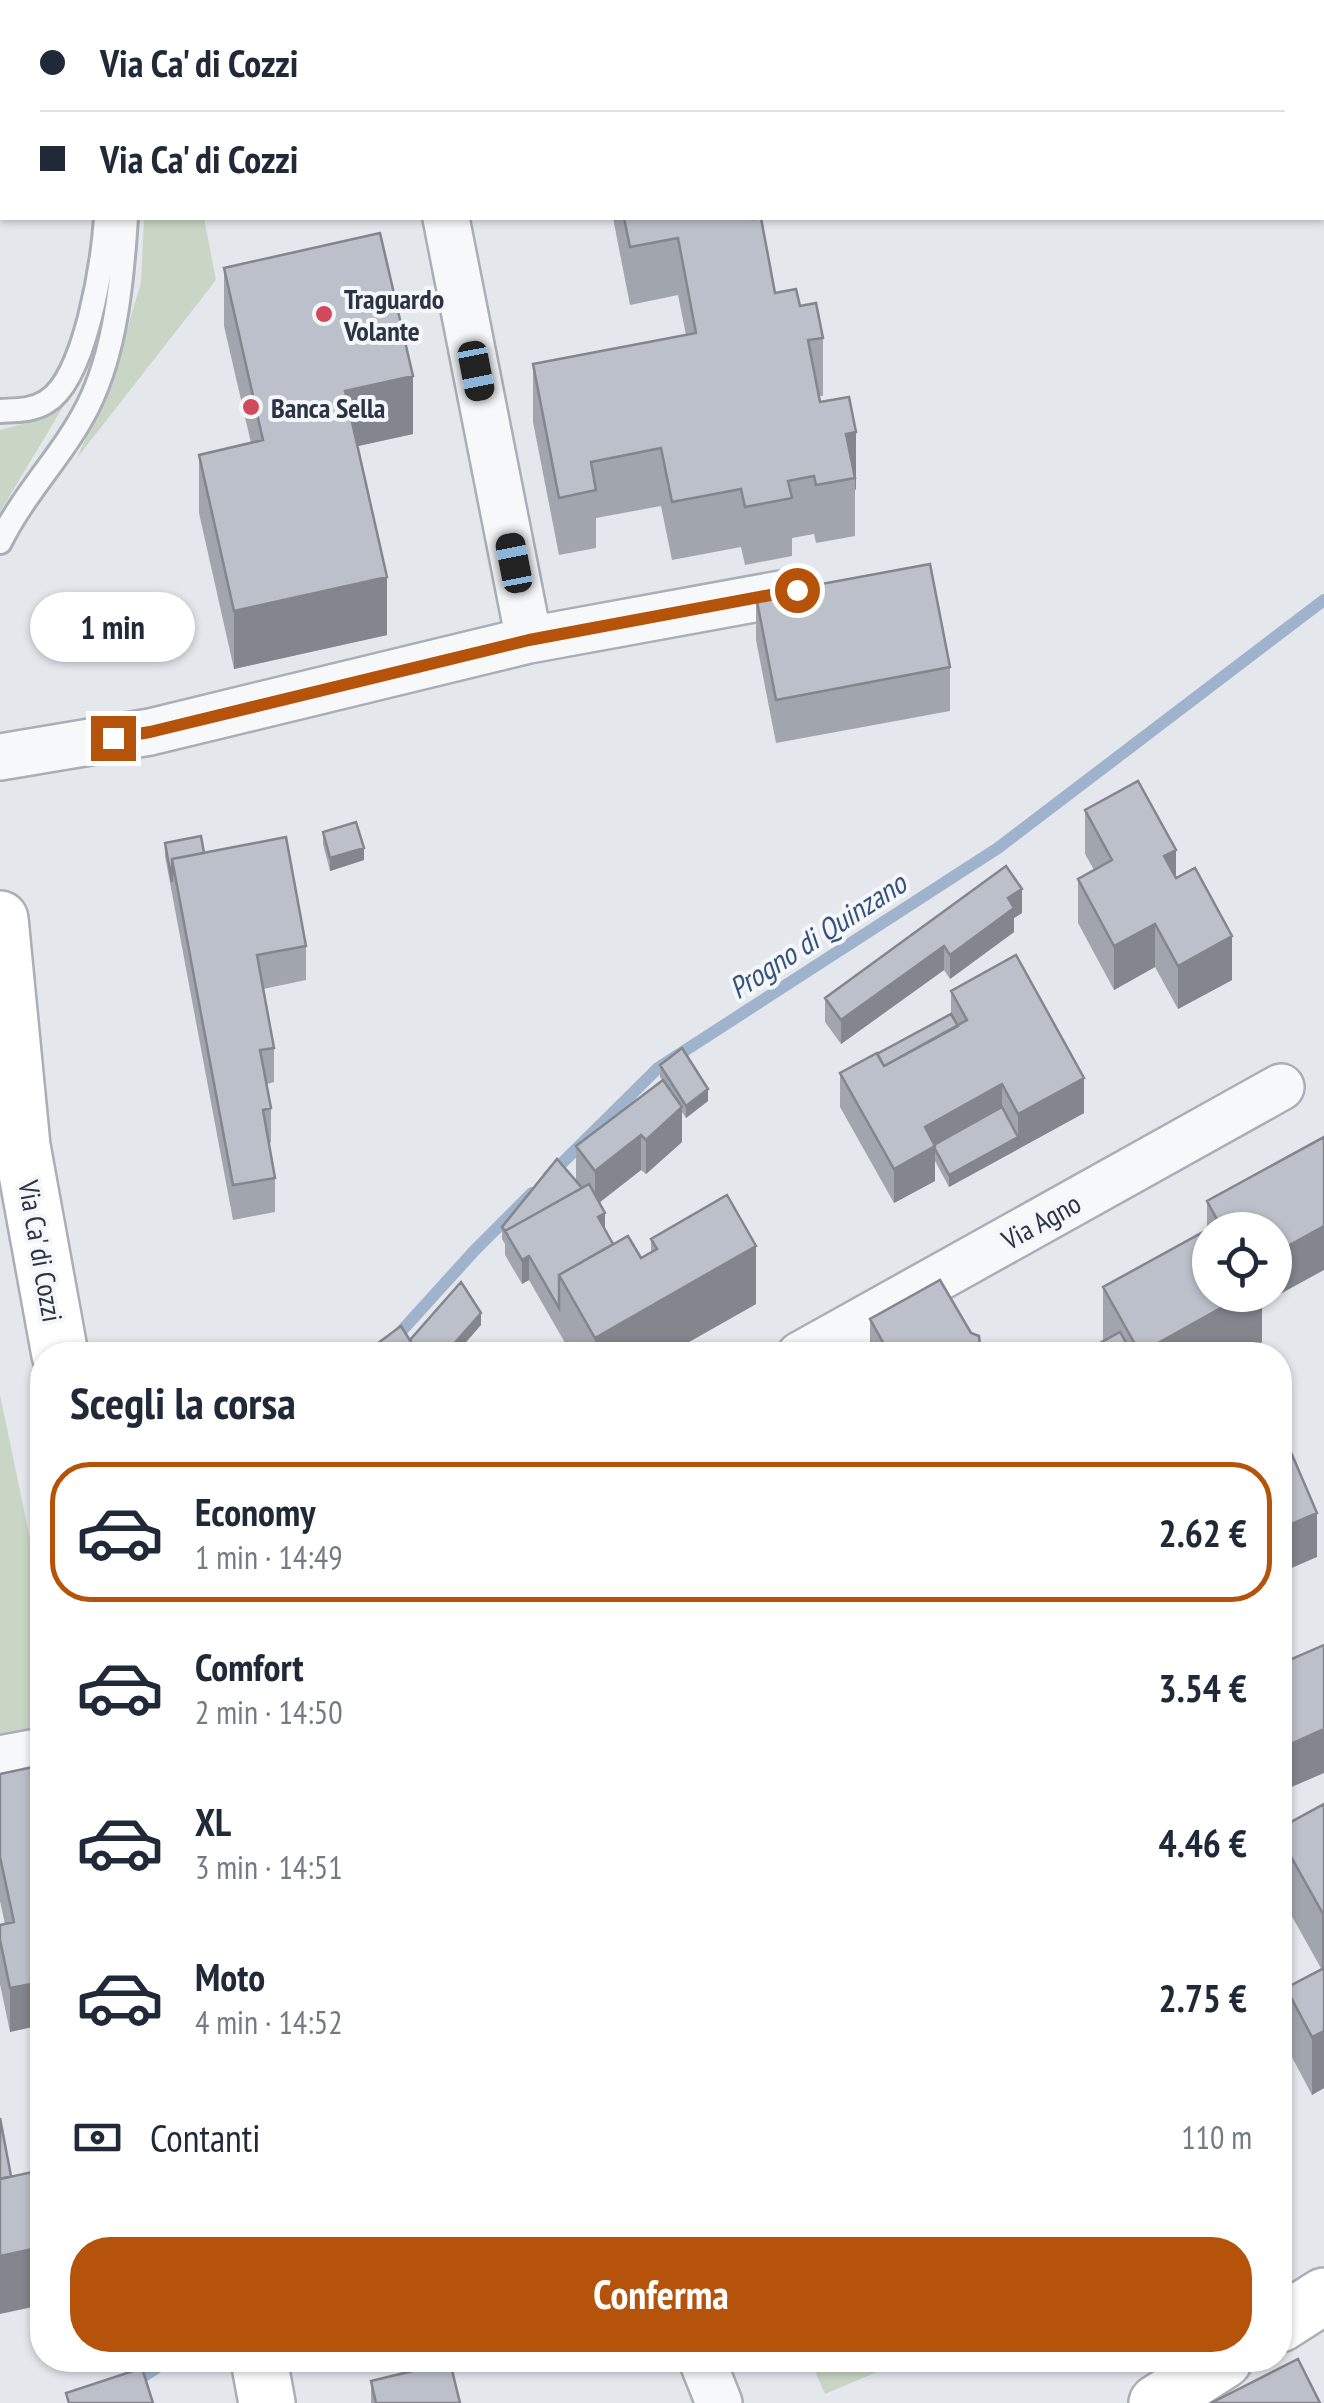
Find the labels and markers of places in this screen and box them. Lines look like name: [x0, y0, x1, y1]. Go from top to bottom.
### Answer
place label: Traguardo Volante: [343, 280, 444, 349]
marker: Traguardo Volante: [313, 303, 335, 325]
place label: Banca Sella: [271, 389, 385, 426]
marker: Banca Sella: [240, 396, 262, 418]

